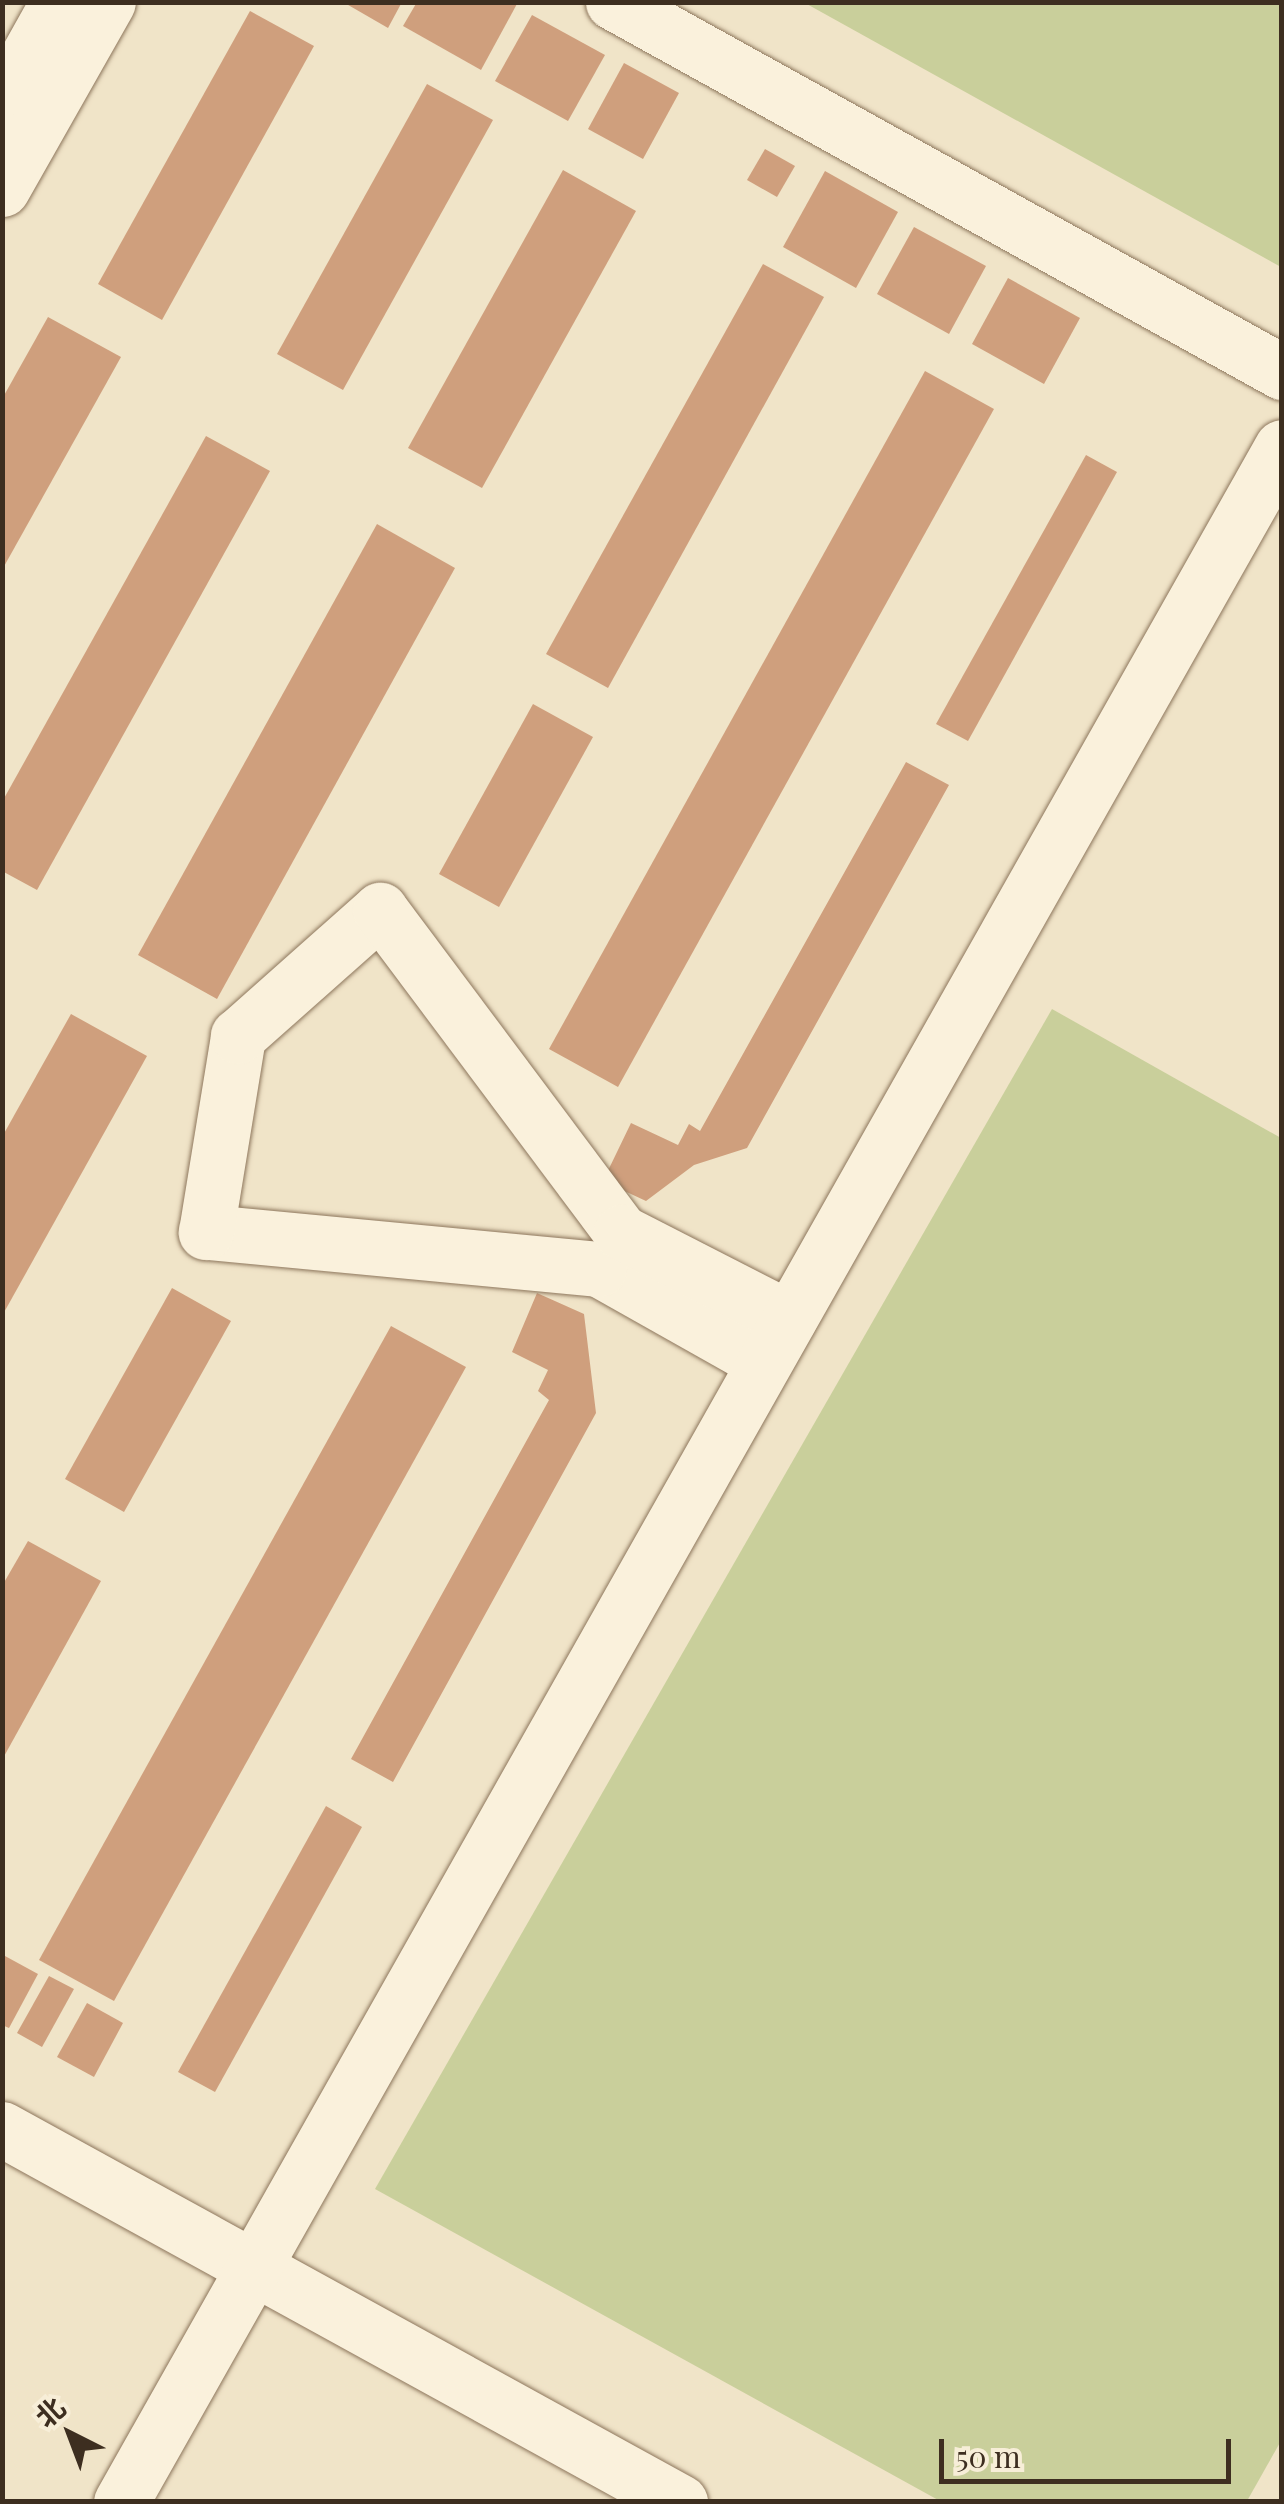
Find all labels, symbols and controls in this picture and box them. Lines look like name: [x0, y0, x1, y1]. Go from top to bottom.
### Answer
north arrow: [20, 2384, 120, 2484]
text: 北: [27, 2388, 72, 2434]
scale bar: [944, 2419, 1236, 2481]
text: 50 m: [956, 2436, 1021, 2476]

